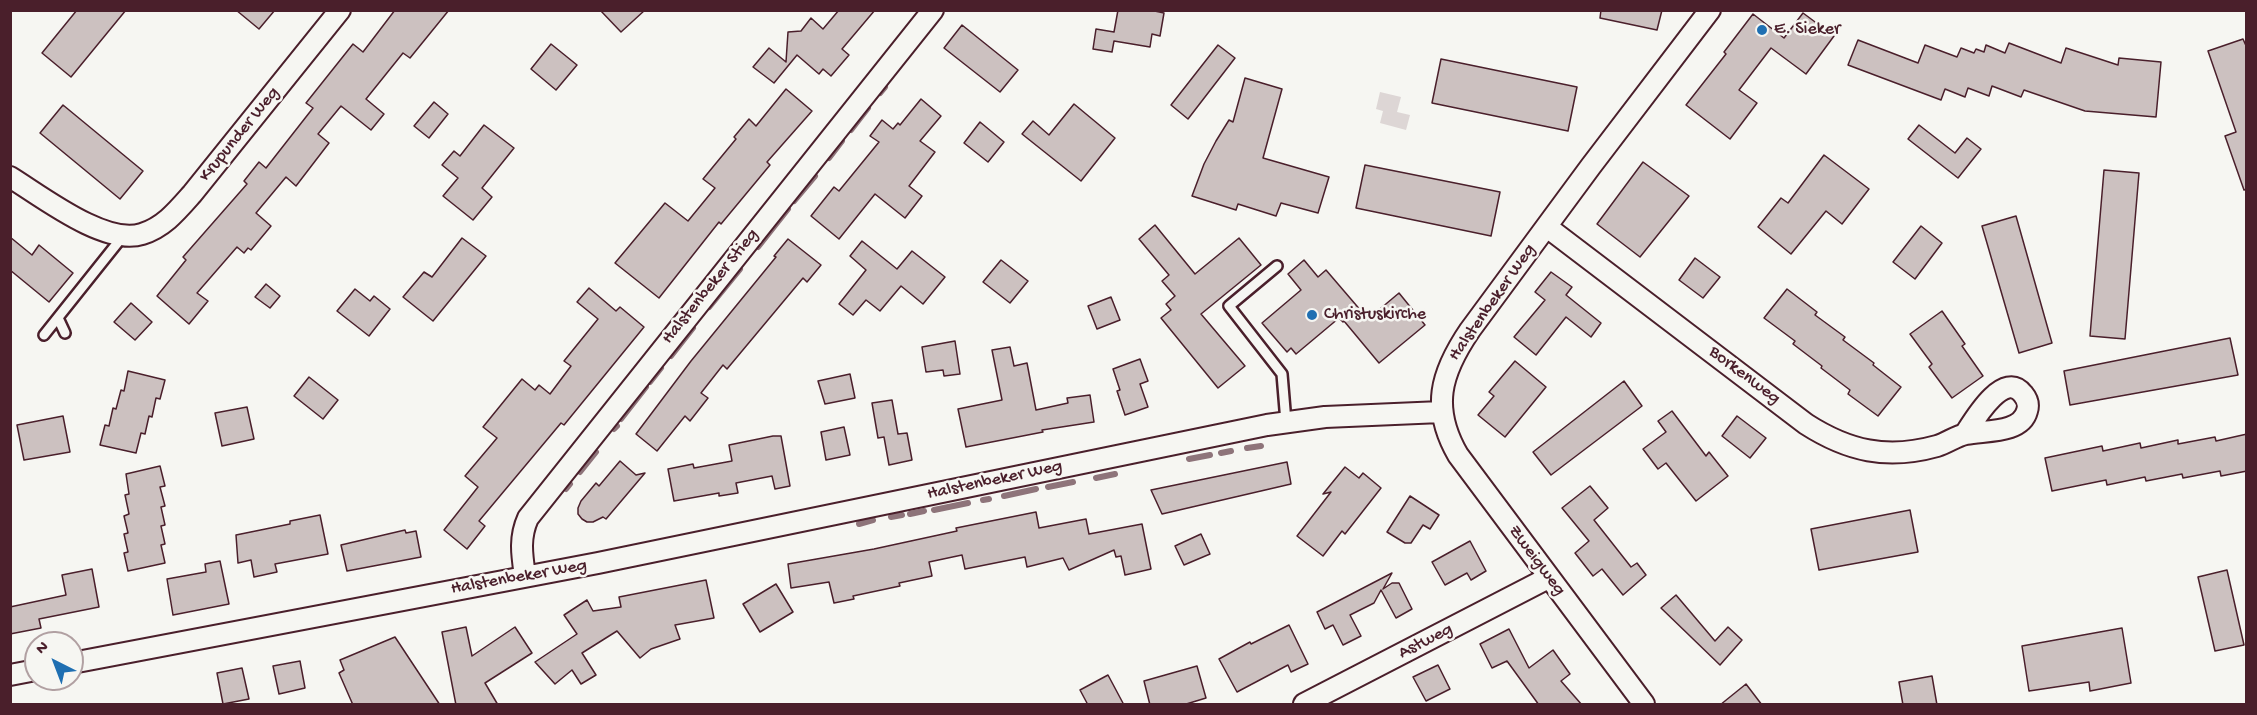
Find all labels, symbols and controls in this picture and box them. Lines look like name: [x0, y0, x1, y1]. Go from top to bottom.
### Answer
place label: E. Sieker: [1774, 19, 1840, 41]
marker: E. Sieker: [1755, 23, 1769, 37]
street label: Krupunder Weg: [195, 83, 285, 187]
street label: Halstenbeker Stieg: [658, 225, 764, 349]
street label: Halstenbeker Weg: [1445, 240, 1541, 366]
place label: Christuskirche: [1324, 304, 1426, 326]
marker: Christuskirche: [1305, 308, 1319, 322]
street label: Borkenweg: [1704, 342, 1784, 410]
street label: Halstenbeker Weg: [925, 456, 1065, 506]
street label: Zweigweg: [1503, 522, 1569, 600]
street label: Halstenbeker Weg: [449, 555, 589, 601]
street label: Astweg: [1395, 619, 1457, 665]
north arrow: [24, 631, 84, 691]
text: N: [33, 638, 53, 659]

